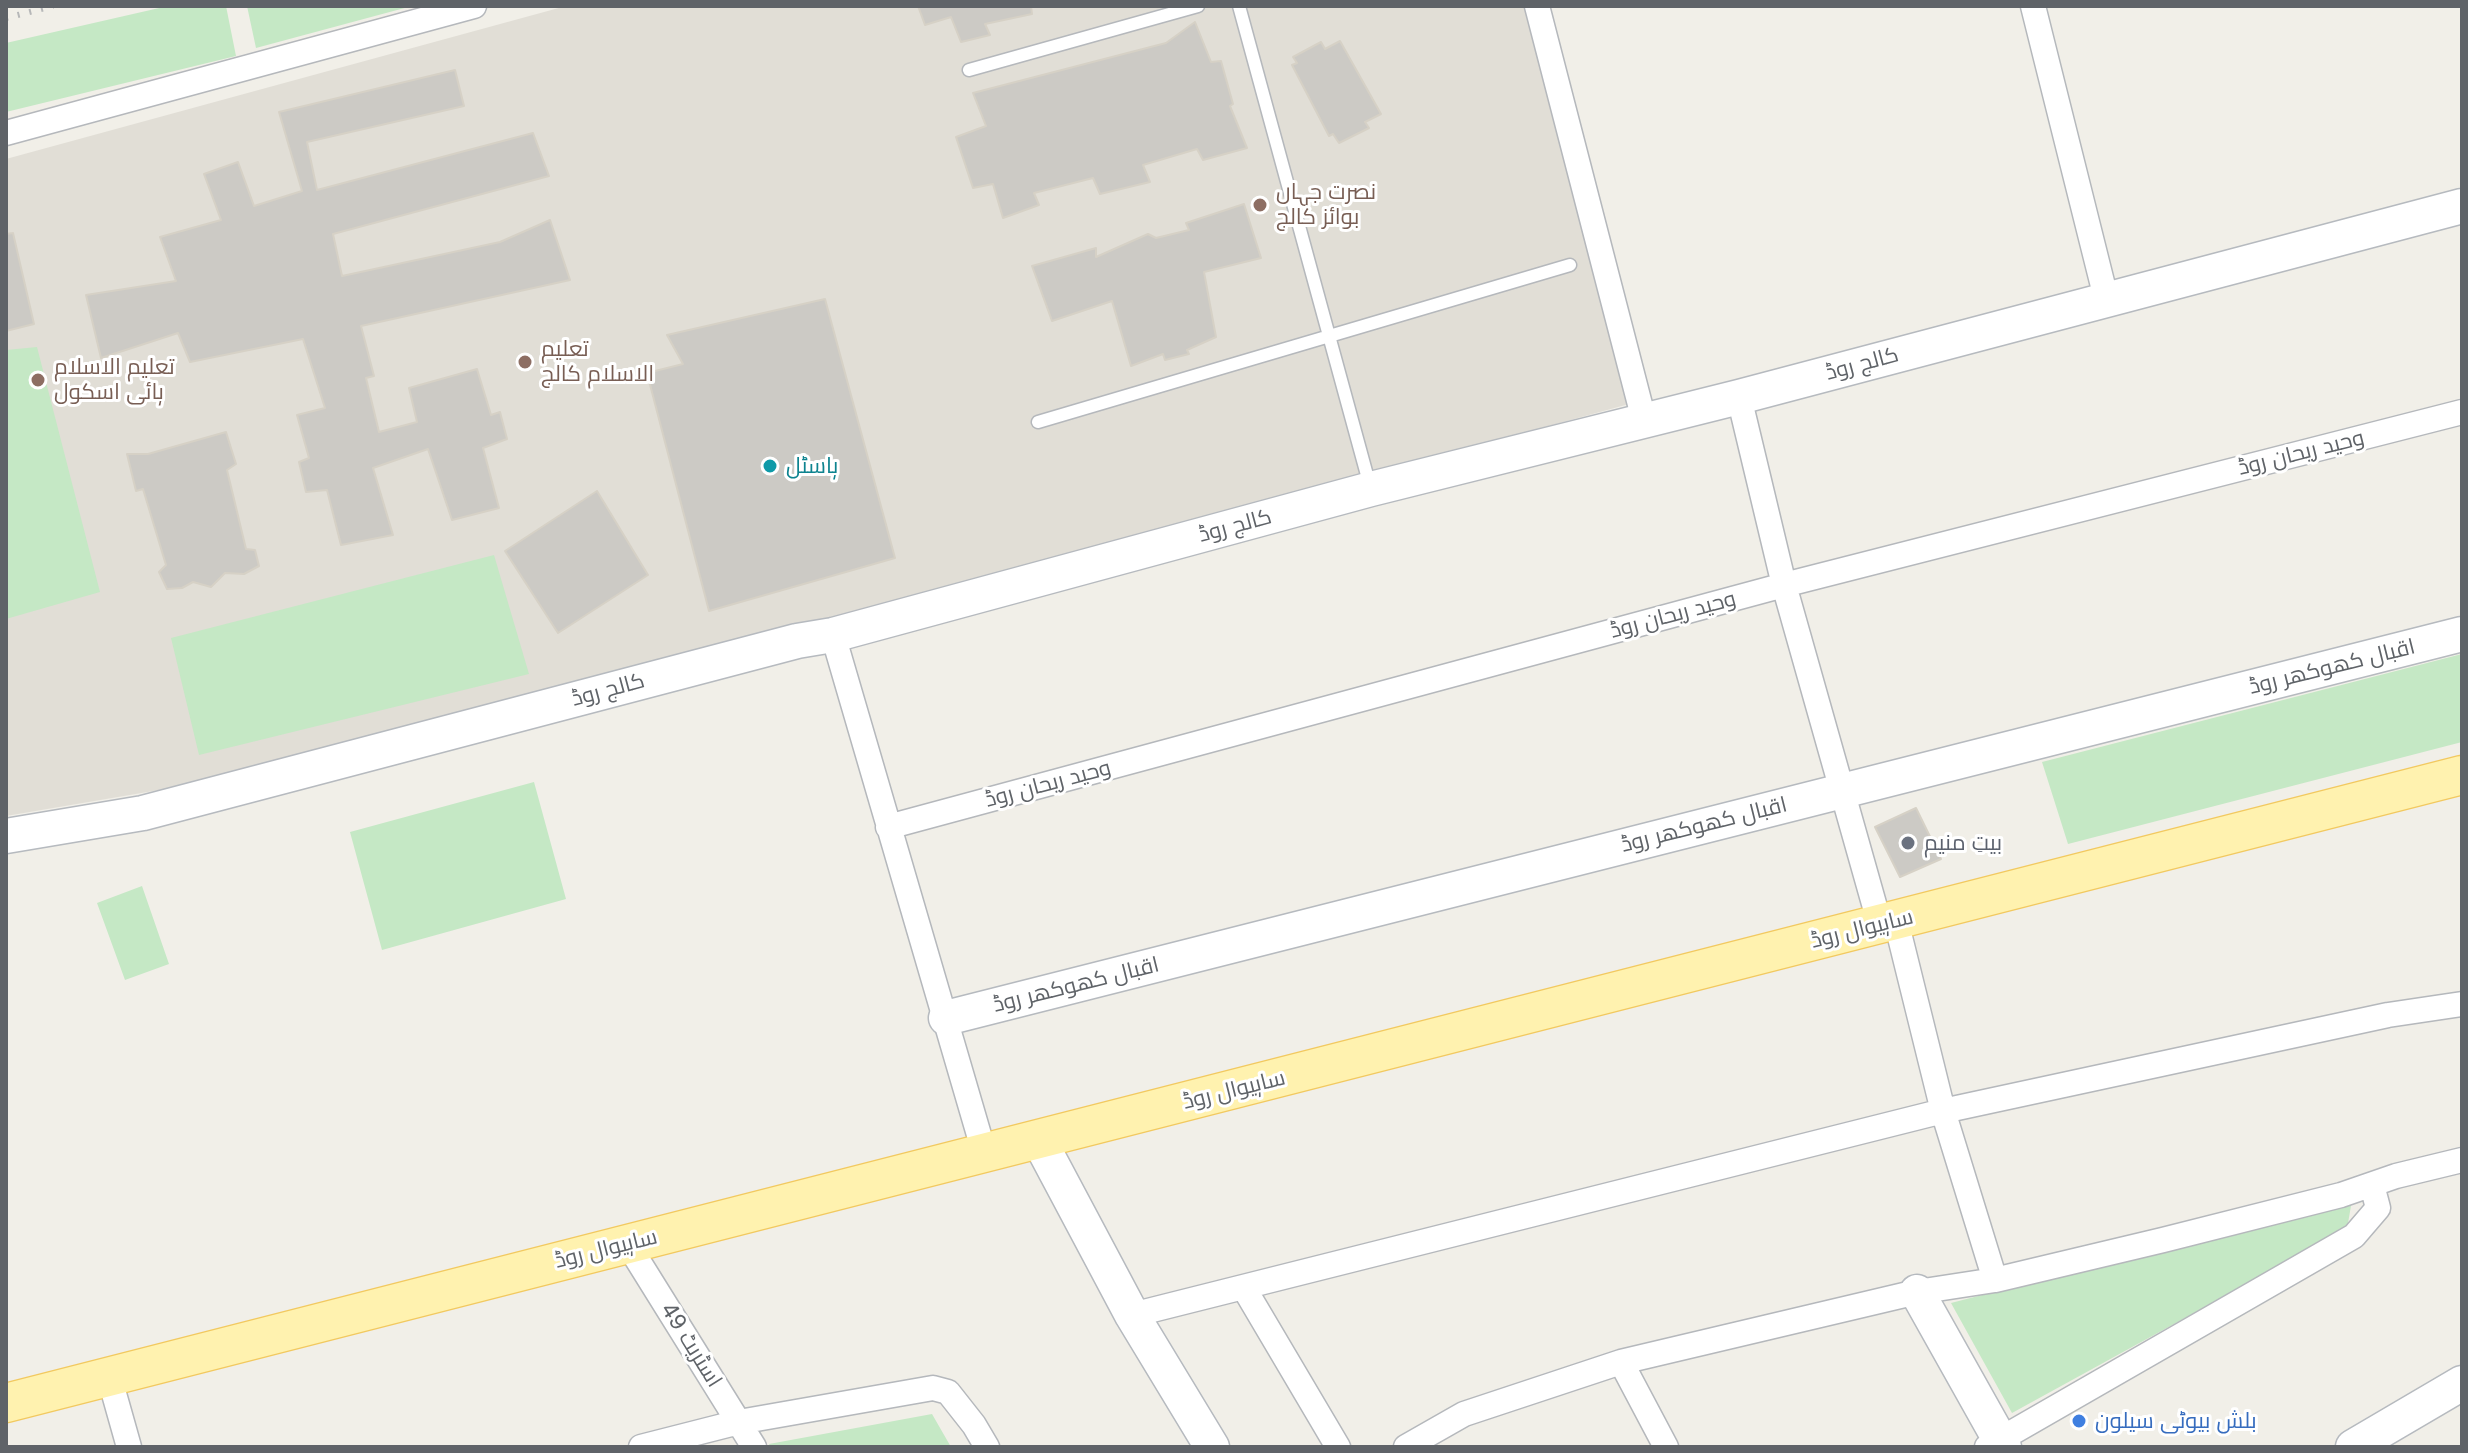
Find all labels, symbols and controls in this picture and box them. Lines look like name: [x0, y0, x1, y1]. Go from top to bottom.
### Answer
place label: نصرت جہاں بوائز کالج: [1276, 179, 1376, 230]
marker: نصرت جہاں بوائز کالج: [1251, 196, 1269, 214]
place label: تعلیم الاسلام کالج: [541, 336, 654, 388]
street label: کالج روڈ: [1823, 342, 1901, 386]
marker: تعلیم الاسلام کالج: [516, 353, 534, 371]
place label: تعلیم الاسلام ہائی اسکول: [54, 354, 175, 406]
marker: تعلیم الاسلام ہائی اسکول: [29, 371, 47, 389]
street label: وحید ریحان روڈ: [2235, 425, 2367, 481]
place label: ہاسٹل: [786, 453, 838, 479]
marker: ہاسٹل: [761, 457, 779, 475]
street label: کالج روڈ: [1196, 504, 1274, 548]
street label: وحید ریحان روڈ: [1607, 586, 1739, 644]
street label: اقبال کھوکھر روڈ: [2246, 634, 2418, 700]
street label: کالج روڈ: [569, 668, 647, 712]
street label: وحید ریحان روڈ: [982, 755, 1114, 813]
street label: اقبال کھوکھر روڈ: [1618, 792, 1790, 858]
place label: بیتِ منیم: [1924, 830, 2002, 856]
marker: بیتِ منیم: [1899, 834, 1917, 852]
street label: ساہیوال روڈ: [1808, 904, 1916, 954]
street label: اقبال کھوکھر روڈ: [990, 952, 1162, 1018]
street label: ساہیوال روڈ: [1180, 1065, 1288, 1115]
street label: ساہیوال روڈ: [552, 1224, 660, 1274]
street label: اسٹریٹ 49: [655, 1298, 727, 1392]
place label: بلش بیوٹی سیلون: [2095, 1408, 2257, 1434]
marker: بلش بیوٹی سیلون: [2070, 1412, 2088, 1430]

